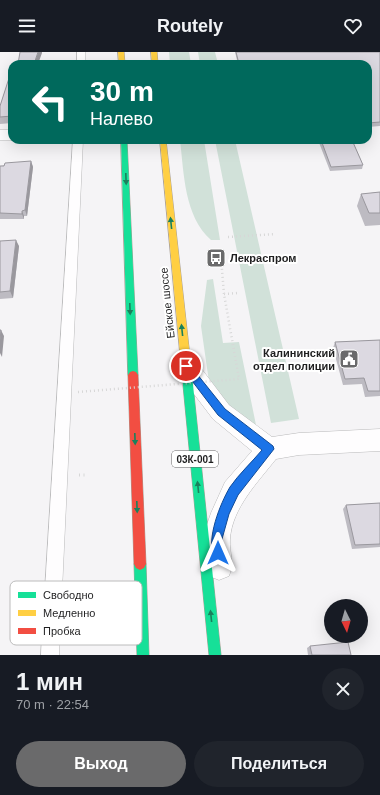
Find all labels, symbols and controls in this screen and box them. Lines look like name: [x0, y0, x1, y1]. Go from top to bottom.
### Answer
icon: menu: [16, 15, 38, 37]
icon: heart: [342, 15, 364, 37]
text: Routely: [157, 16, 223, 36]
icon: left: [24, 76, 76, 128]
text: 30 m: [90, 76, 154, 107]
text: Налево: [90, 109, 153, 129]
one-way arrow: [122, 173, 129, 185]
one-way arrow: [168, 217, 175, 230]
bus stop icon: Лекраспром: [205, 247, 227, 269]
place label: Лекраспром: [230, 252, 296, 264]
street label: Ейское шоссе: [157, 267, 177, 339]
one-way arrow: [127, 303, 133, 316]
one-way arrow: [179, 324, 185, 336]
place label: Калининский отдел полиции: [253, 347, 335, 372]
public building icon: Калининский отдел полиции: [338, 348, 360, 370]
pin: [169, 349, 203, 383]
icon: arrive: [175, 355, 197, 377]
one-way arrow: [131, 433, 138, 445]
road number: 03К-001: [172, 451, 218, 467]
one-way arrow: [195, 481, 201, 493]
one-way arrow: [134, 501, 140, 514]
position arrow: [197, 532, 239, 574]
legend: [10, 581, 142, 645]
text: Свободно: [43, 589, 94, 601]
north arrow: [324, 599, 368, 643]
map controls: [324, 599, 368, 643]
text: Медленно: [43, 607, 95, 619]
one-way arrow: [207, 610, 214, 622]
text: Пробка: [43, 625, 81, 637]
text: 1 мин: [16, 668, 83, 695]
button: close: [322, 668, 364, 710]
text: 70 m · 22:54: [16, 697, 89, 712]
button: Выход: [16, 741, 186, 787]
button: Поделиться: [194, 741, 364, 787]

